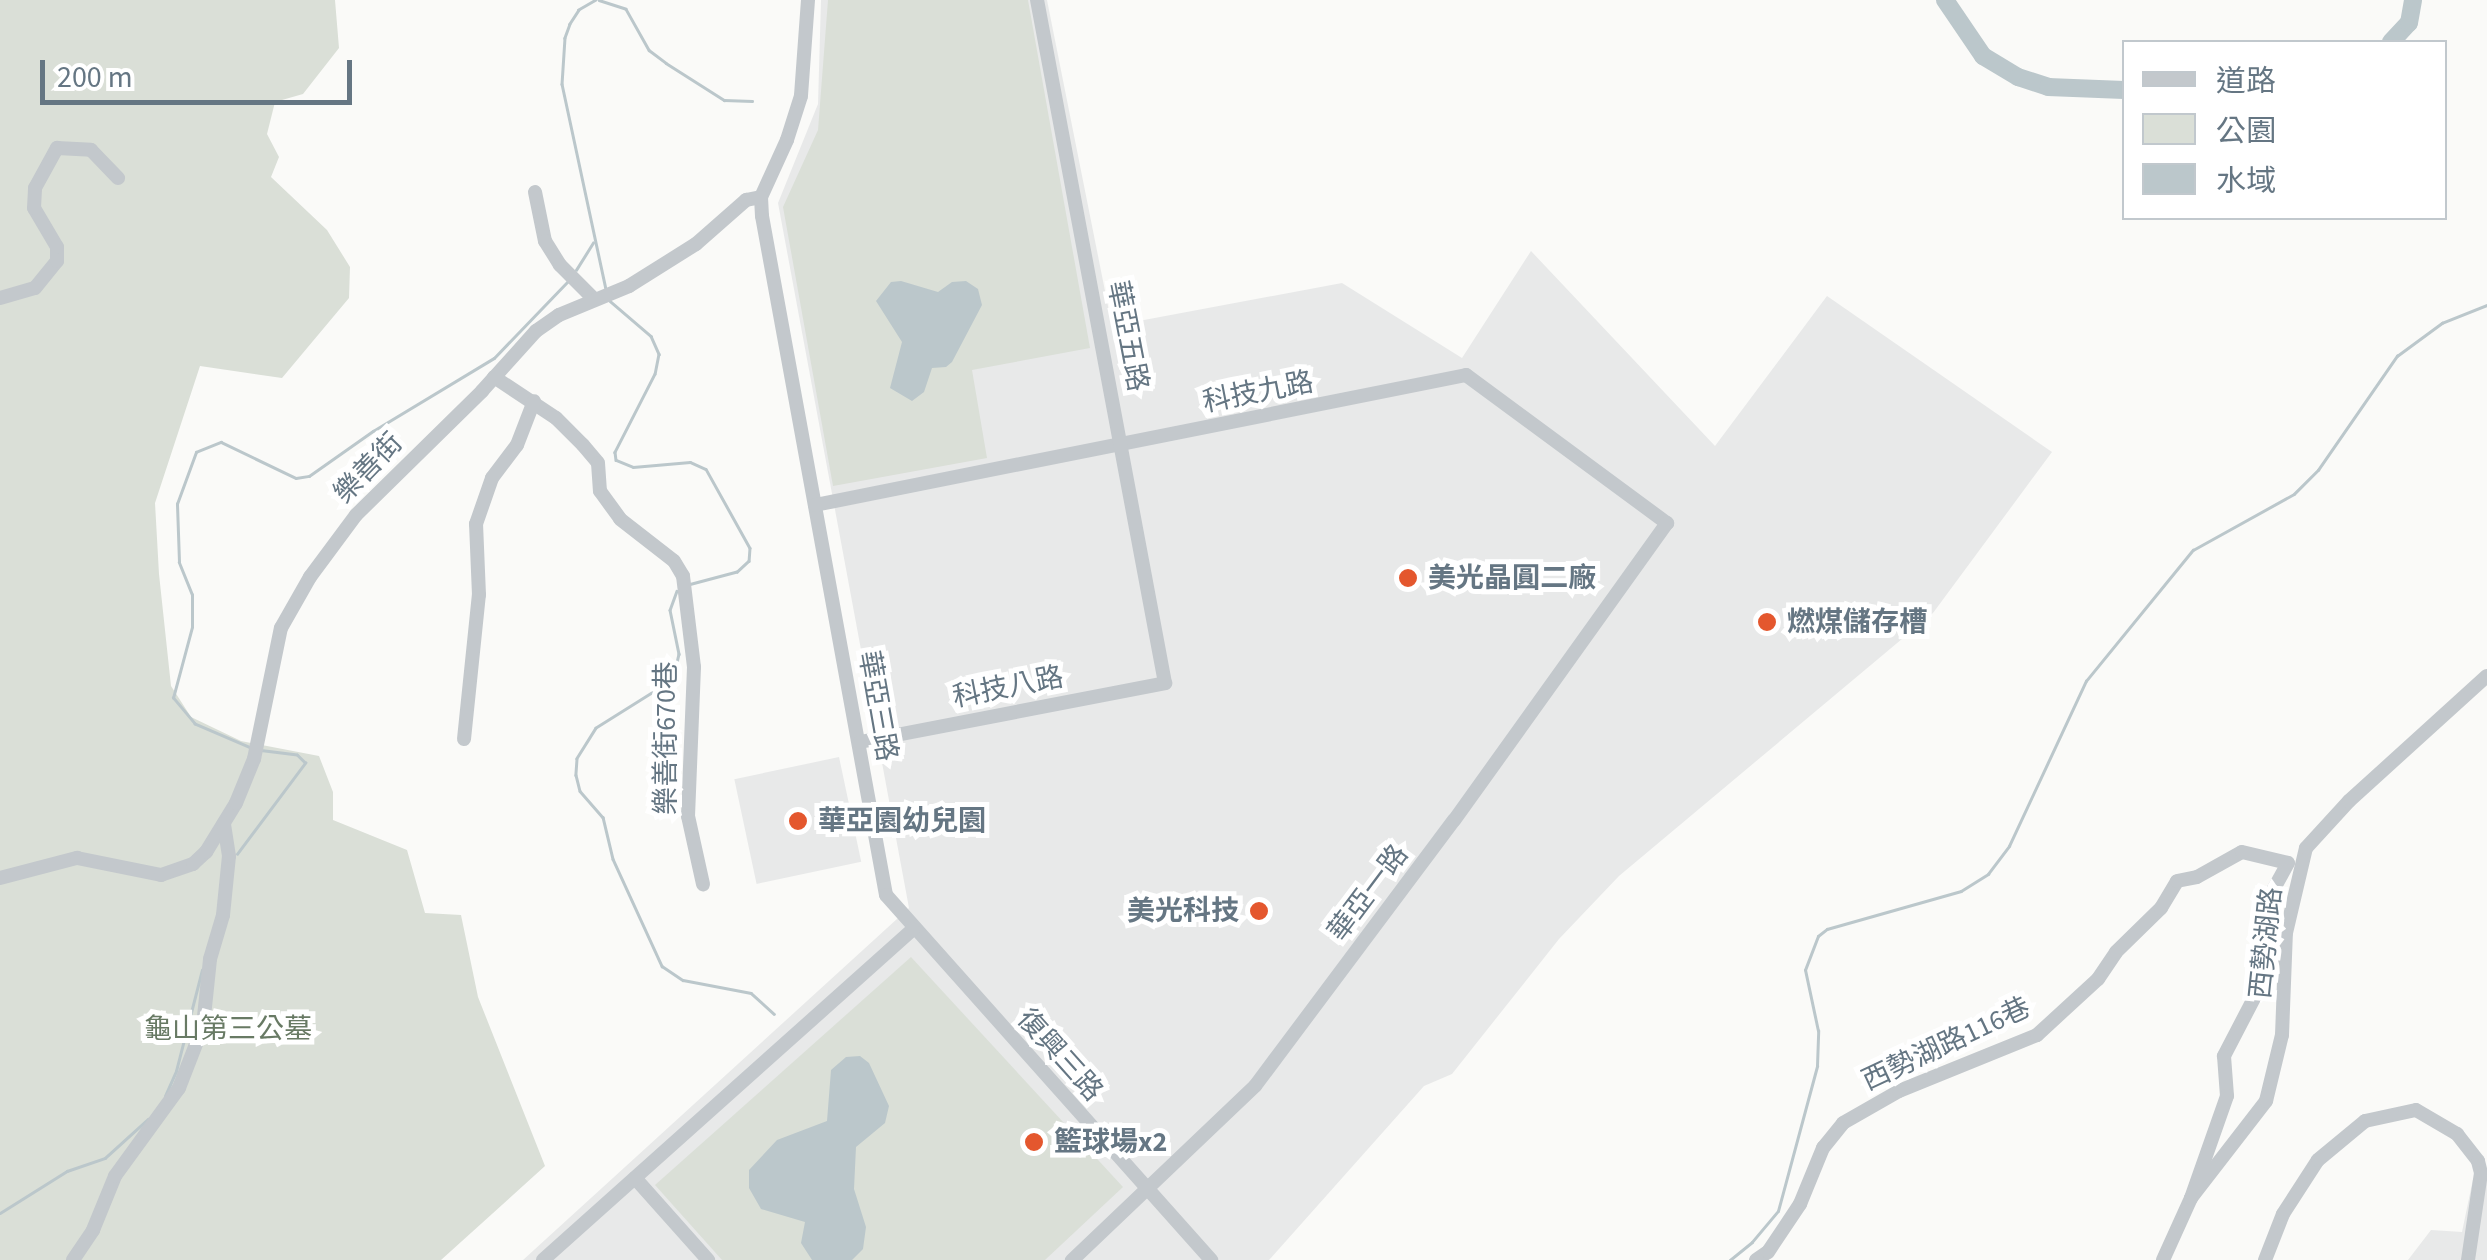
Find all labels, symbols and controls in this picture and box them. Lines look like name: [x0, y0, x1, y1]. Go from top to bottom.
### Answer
scale bar: [45, 40, 358, 102]
legend: [2122, 40, 2447, 220]
text: 200 m: [57, 56, 133, 99]
text: 道路: [2216, 60, 2276, 103]
text: 公園: [2216, 110, 2276, 153]
text: 水域: [2216, 160, 2276, 203]
street label: 華亞五路: [1101, 278, 1155, 394]
street label: 科技九路: [1200, 365, 1316, 419]
street label: 樂善街: [327, 426, 409, 510]
place label: 美光晶圓二廠: [1428, 561, 1596, 595]
marker: 美光晶圓二廠: [1397, 567, 1419, 589]
place label: 燃煤儲存槽: [1787, 605, 1927, 639]
marker: 燃煤儲存槽: [1756, 611, 1778, 633]
street label: 華亞三路: [852, 648, 904, 764]
street label: 科技八路: [950, 660, 1066, 714]
street label: 樂善街670巷: [649, 661, 683, 815]
place label: 華亞園幼兒園: [818, 804, 986, 838]
marker: 華亞園幼兒園: [787, 810, 809, 832]
street label: 華亞一路: [1321, 838, 1415, 948]
street label: 西勢湖路: [2243, 886, 2289, 1000]
place label: 美光科技: [1127, 894, 1239, 928]
marker: 美光科技: [1248, 900, 1270, 922]
street label: 西勢湖路116巷: [1857, 990, 2035, 1098]
street label: 復興三路: [1010, 1002, 1110, 1108]
park label: 龜山第三公墓: [144, 1012, 312, 1046]
place label: 籃球場x2: [1054, 1125, 1167, 1159]
marker: 籃球場x2: [1023, 1131, 1045, 1153]

